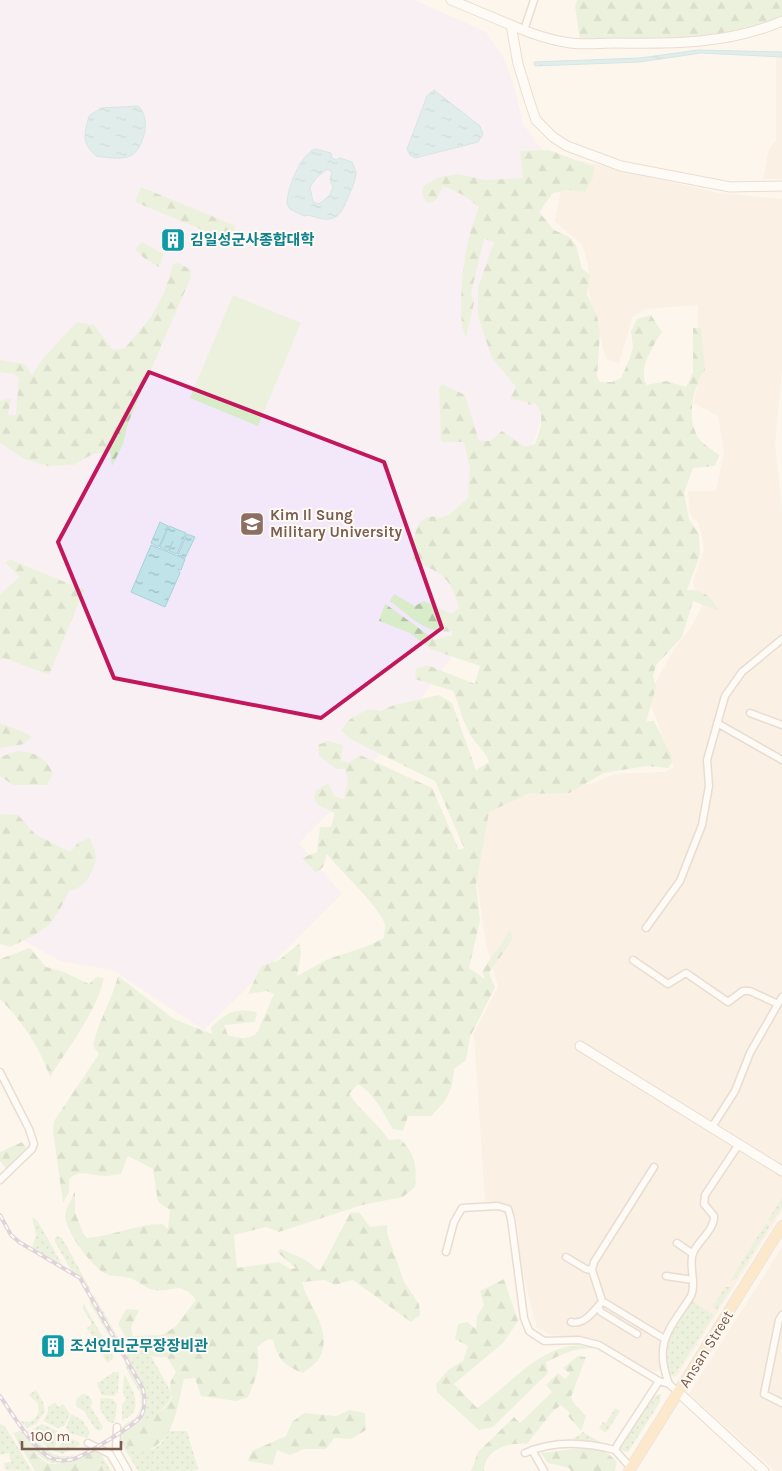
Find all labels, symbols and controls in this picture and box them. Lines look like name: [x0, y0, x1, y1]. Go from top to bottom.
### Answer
building icon: 김일성군사종합대학: [160, 227, 186, 253]
place label: 김일성군사종합대학: [190, 231, 314, 249]
place label: Kim Il Sung Military University: [270, 506, 402, 541]
school or university icon: Kim Il Sung Military University: [239, 511, 265, 537]
street label: Ansan Street: [675, 1307, 737, 1391]
building icon: 조선인민군무장장비관: [40, 1333, 66, 1359]
place label: 조선인민군무장장비관: [70, 1337, 208, 1355]
scale bar: [22, 1418, 121, 1450]
text: 100 m: [30, 1427, 70, 1445]

